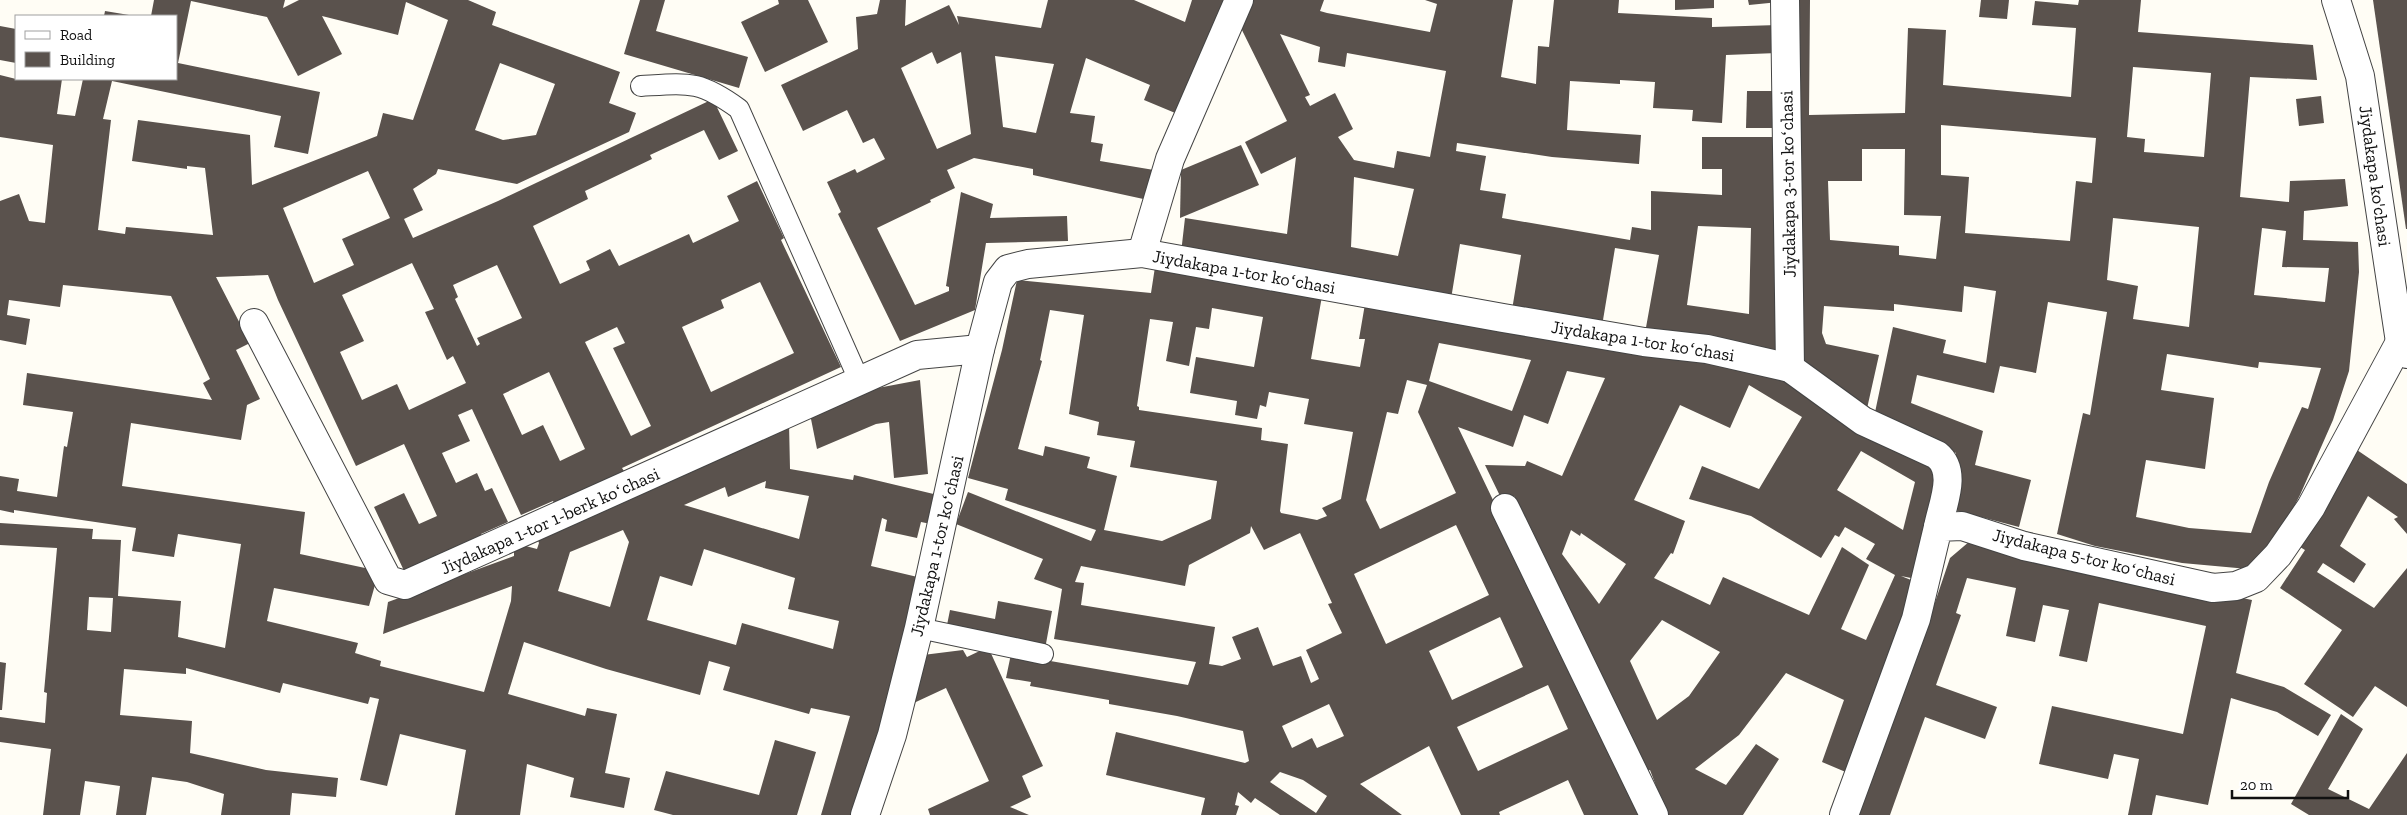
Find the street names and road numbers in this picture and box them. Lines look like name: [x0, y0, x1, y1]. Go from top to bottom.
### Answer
street label: Jiydakapa 3-tor koʻchasi: [1775, 90, 1801, 278]
street label: Jiydakapa ko'chasi: [2354, 104, 2396, 248]
street label: Jiydakapa 1-tor koʻchasi: [1151, 245, 1337, 299]
street label: Jiydakapa 1-tor koʻchasi: [1550, 316, 1736, 366]
street label: Jiydakapa 1-tor koʻchasi: [905, 453, 969, 639]
street label: Jiydakapa 1-tor 1-berk koʻchasi: [437, 463, 663, 579]
street label: Jiydakapa 5-tor koʻchasi: [1990, 524, 2178, 590]

